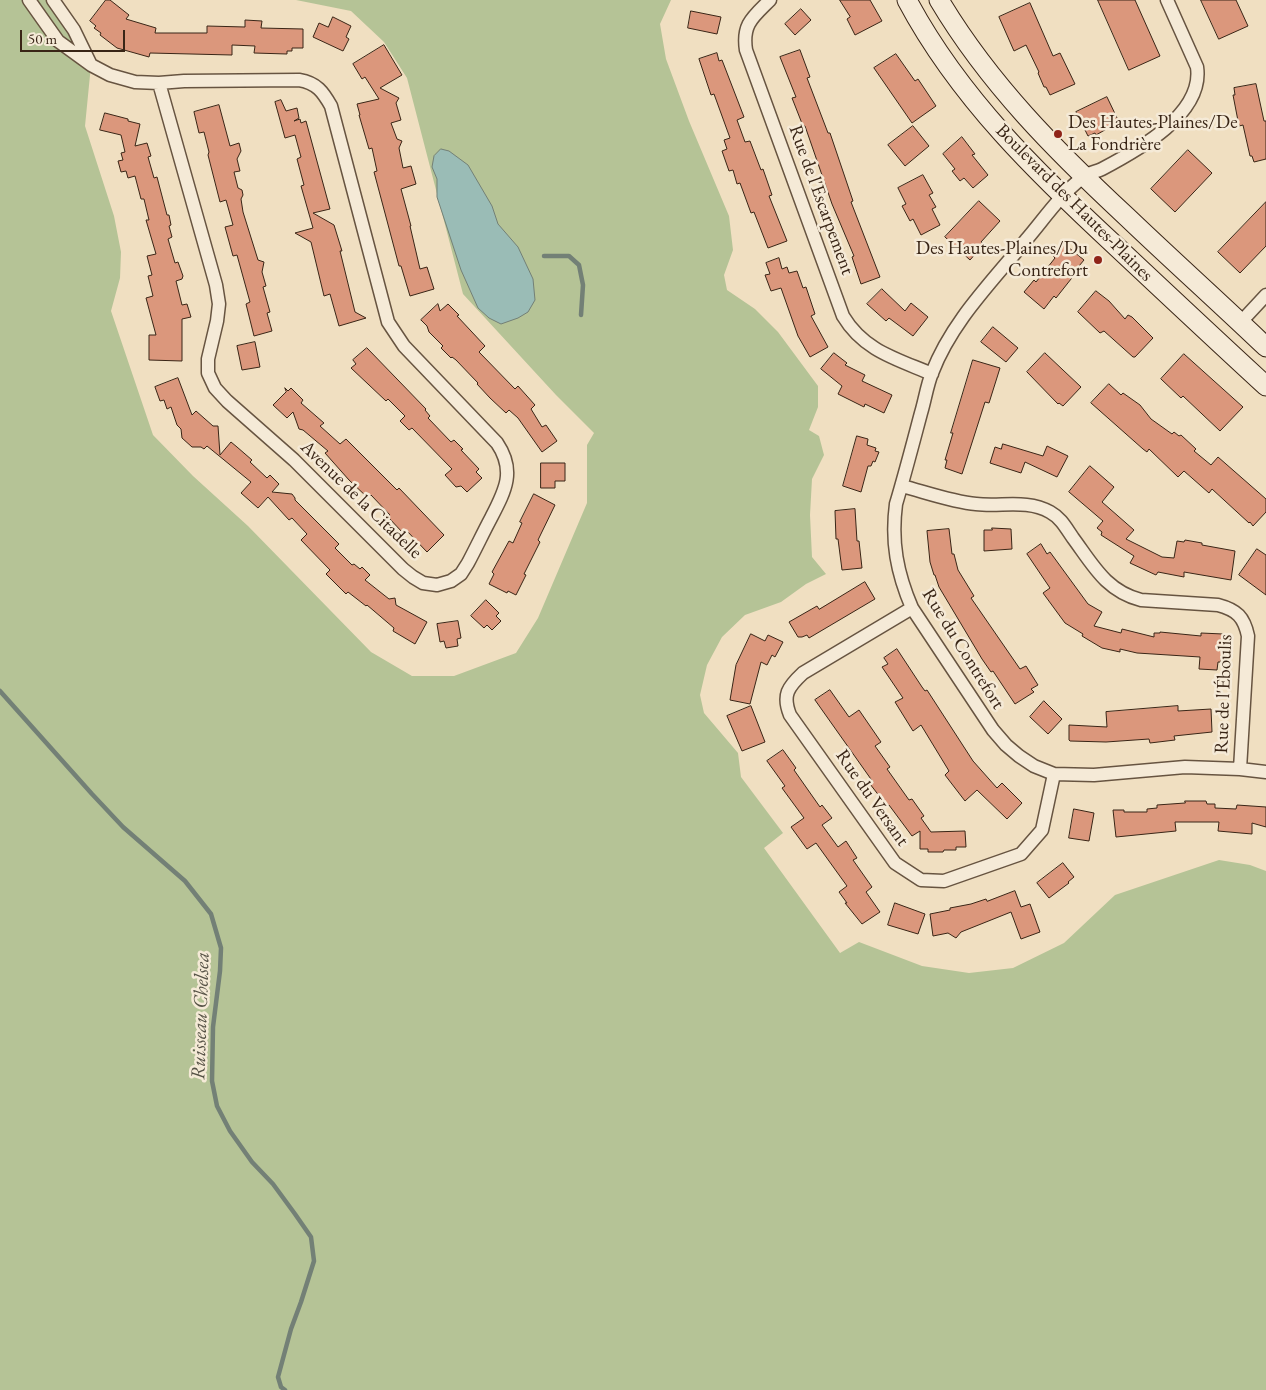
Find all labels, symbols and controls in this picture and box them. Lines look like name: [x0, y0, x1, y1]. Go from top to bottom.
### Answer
scale bar: [22, 20, 128, 52]
text: 50 m: [28, 29, 57, 48]
place label: Des Hautes-Plaines/De La Fondrière: [1068, 112, 1238, 156]
street label: Boulevard des Hautes-Plaines: [990, 119, 1158, 287]
street label: Rue de l'Escarpement: [783, 122, 859, 278]
marker: Des Hautes-Plaines/De La Fondrière: [1052, 128, 1064, 140]
place label: Des Hautes-Plaines/Du Contrefort: [916, 238, 1088, 282]
marker: Des Hautes-Plaines/Du Contrefort: [1092, 254, 1104, 266]
street label: Avenue de la Citadelle: [295, 436, 427, 564]
street label: Rue du Contrefort: [917, 584, 1009, 714]
street label: Rue de l'Éboulis: [1211, 634, 1237, 754]
street label: Rue du Versant: [830, 745, 914, 851]
water label: Ruisseau Chelsea: [187, 952, 215, 1080]

